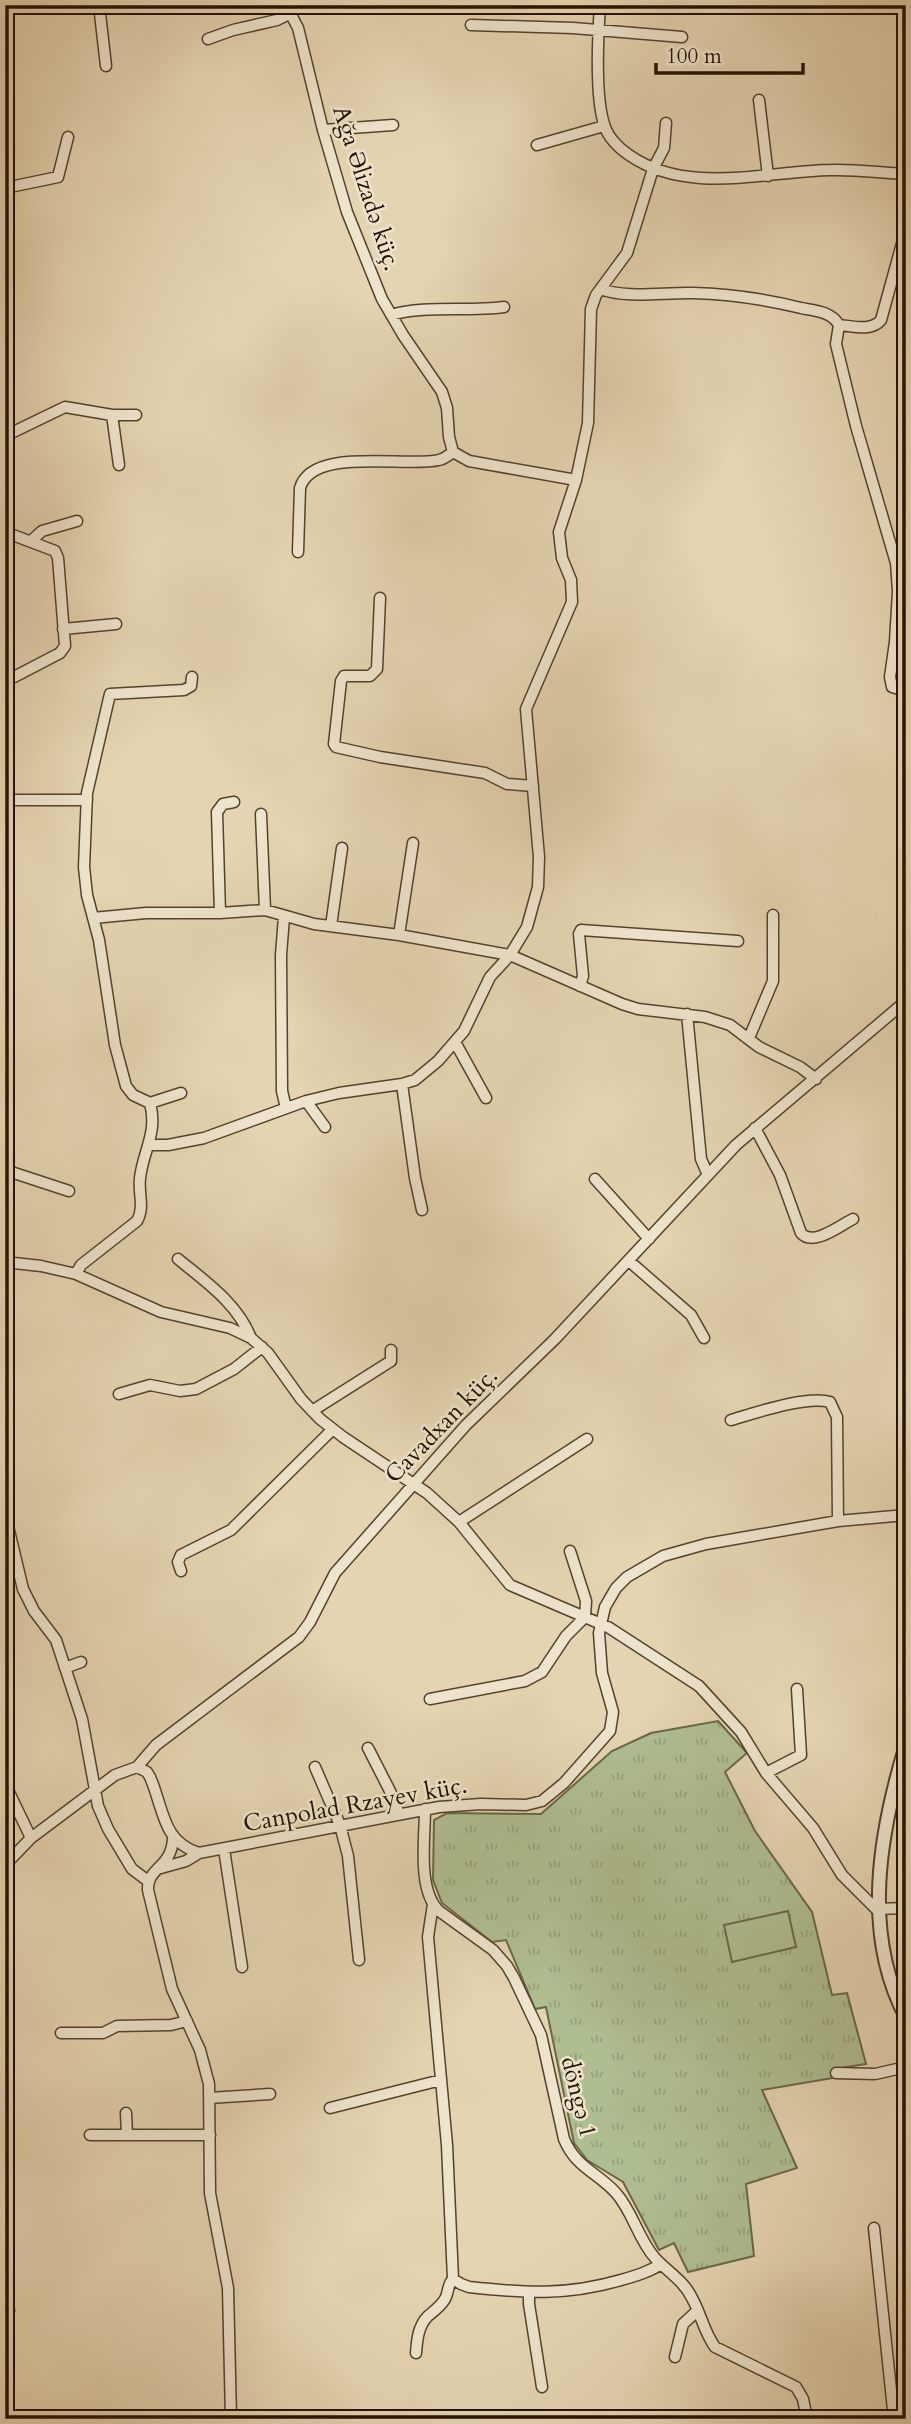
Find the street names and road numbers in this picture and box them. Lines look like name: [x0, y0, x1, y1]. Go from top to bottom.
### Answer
street label: Ağa Əlizadə küç.: [324, 101, 409, 275]
street label: Cavadxan küç.: [378, 1360, 505, 1491]
street label: Canpolad Rzayev küç.: [241, 1769, 470, 1840]
street label: döngə 1: [553, 2053, 605, 2141]

